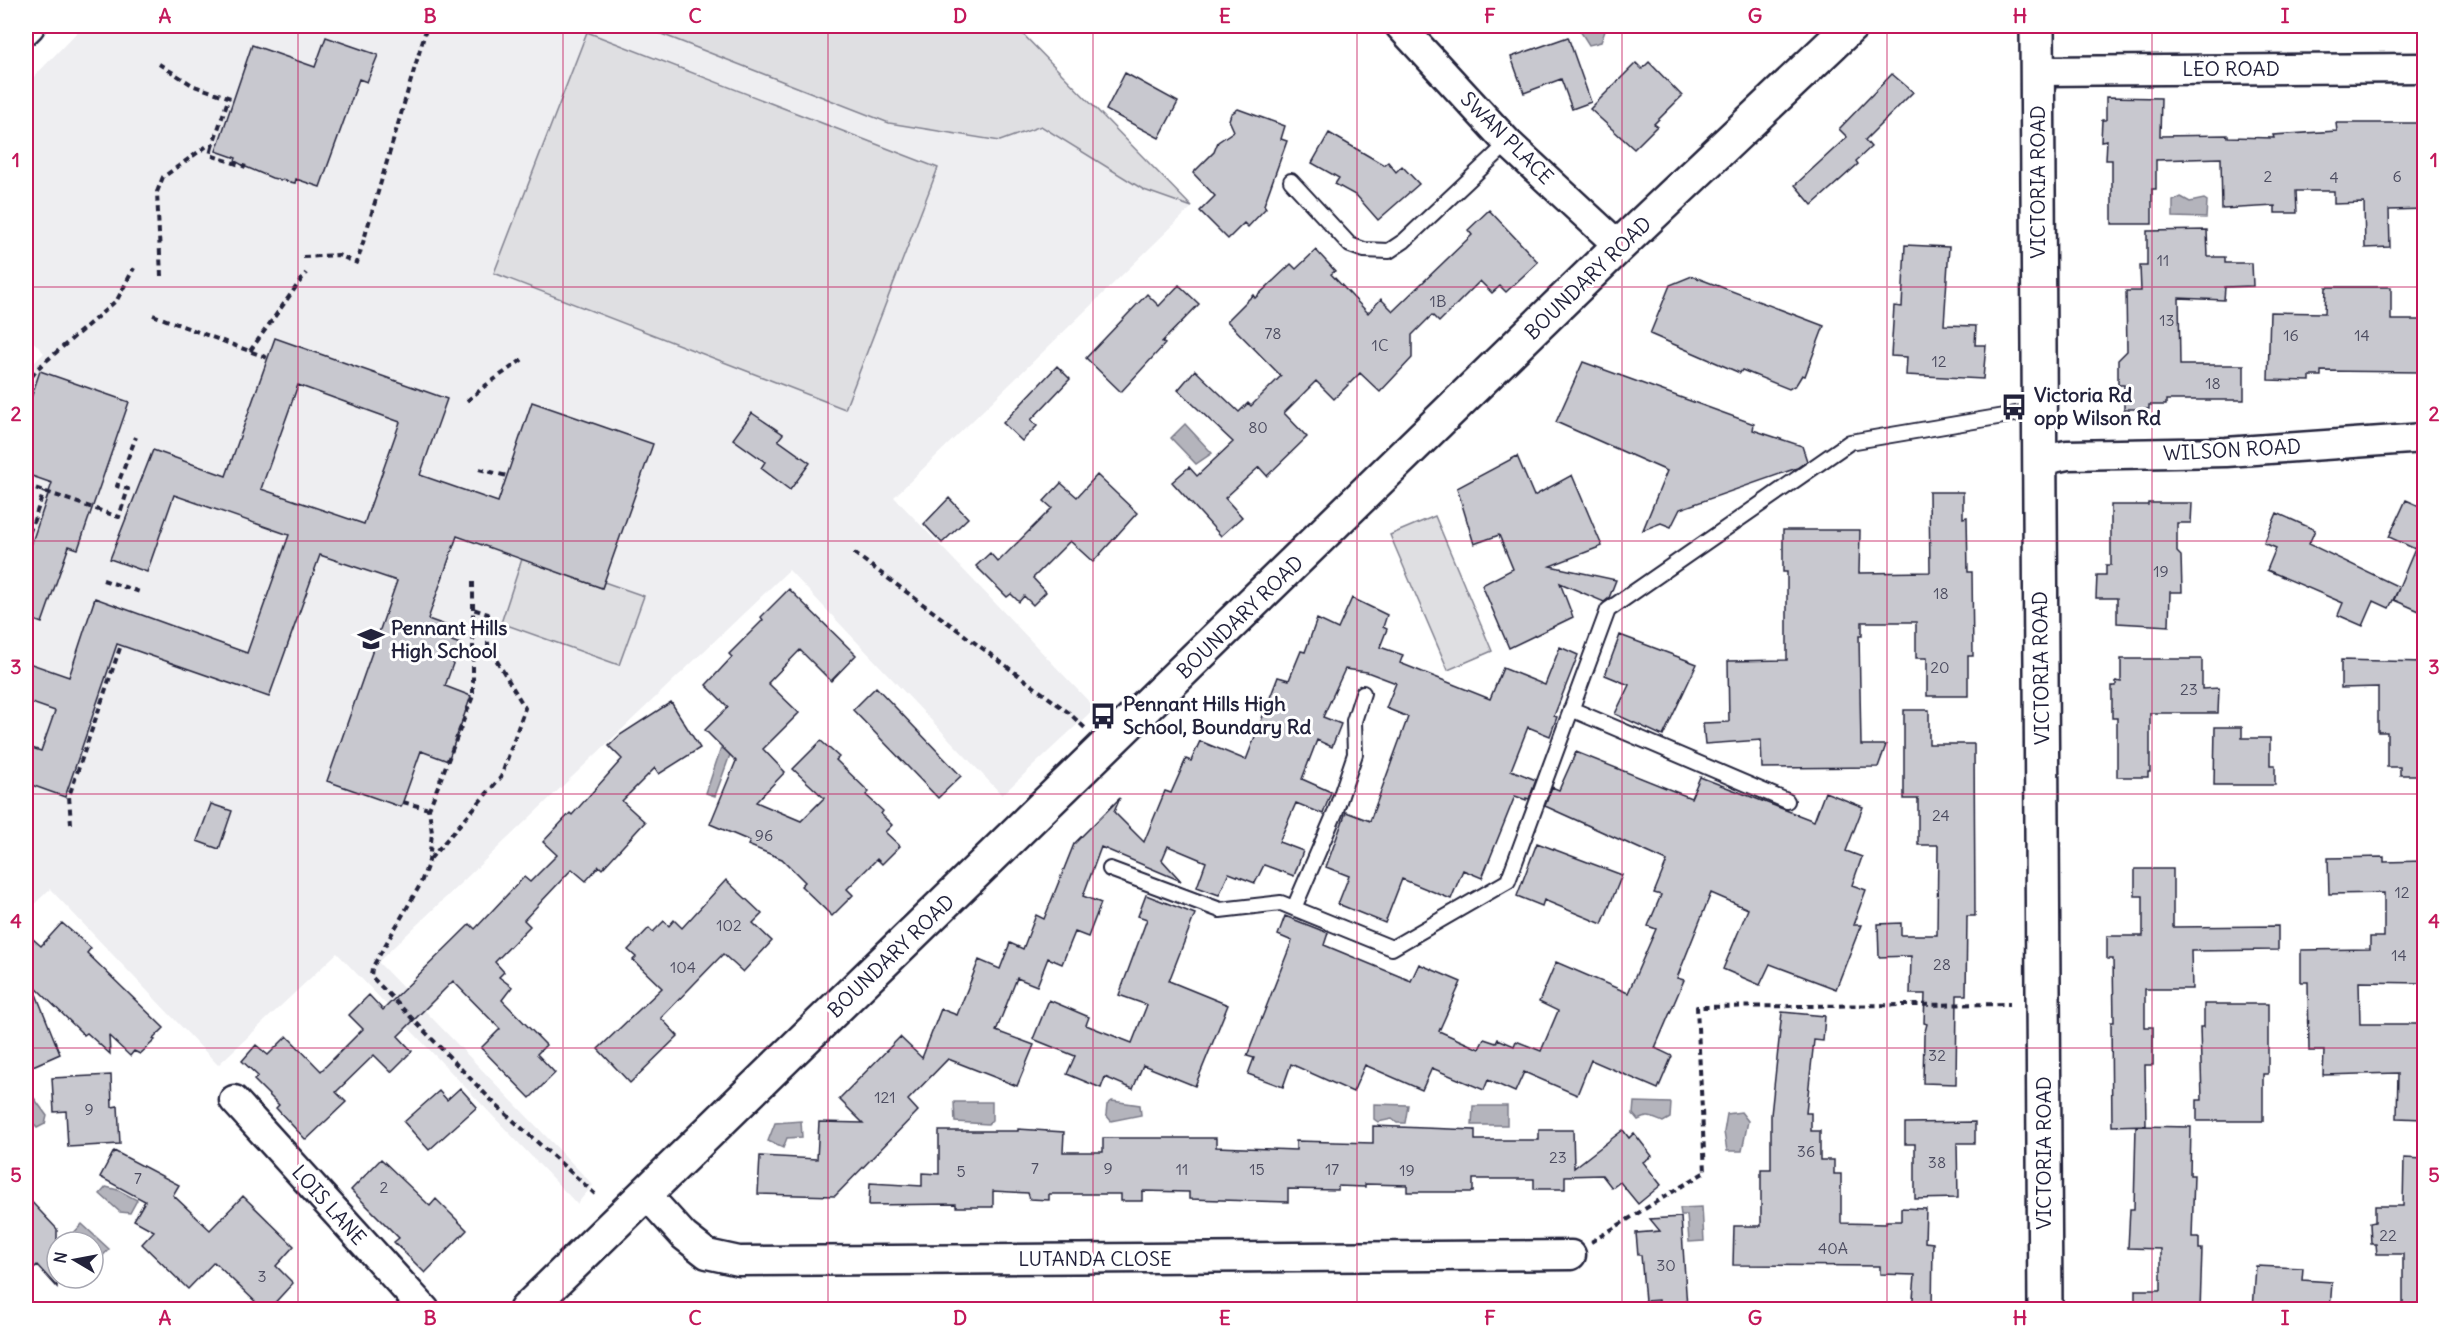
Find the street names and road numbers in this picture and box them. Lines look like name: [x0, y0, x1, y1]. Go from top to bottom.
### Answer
street label: LEO ROAD: [2182, 56, 2280, 81]
street label: SWAN PLACE: [1456, 86, 1559, 189]
street label: VICTORIA ROAD: [2025, 105, 2050, 259]
street label: BOUNDARY ROAD: [1519, 211, 1656, 345]
street label: WILSON ROAD: [2162, 433, 2302, 466]
street label: BOUNDARY ROAD: [1171, 550, 1308, 684]
street label: VICTORIA ROAD: [2027, 591, 2054, 745]
street label: BOUNDARY ROAD: [822, 889, 959, 1023]
street label: VICTORIA ROAD: [2031, 1076, 2056, 1230]
street label: LOIS LANE: [287, 1159, 372, 1250]
street label: LUTANDA CLOSE: [1018, 1246, 1172, 1271]

